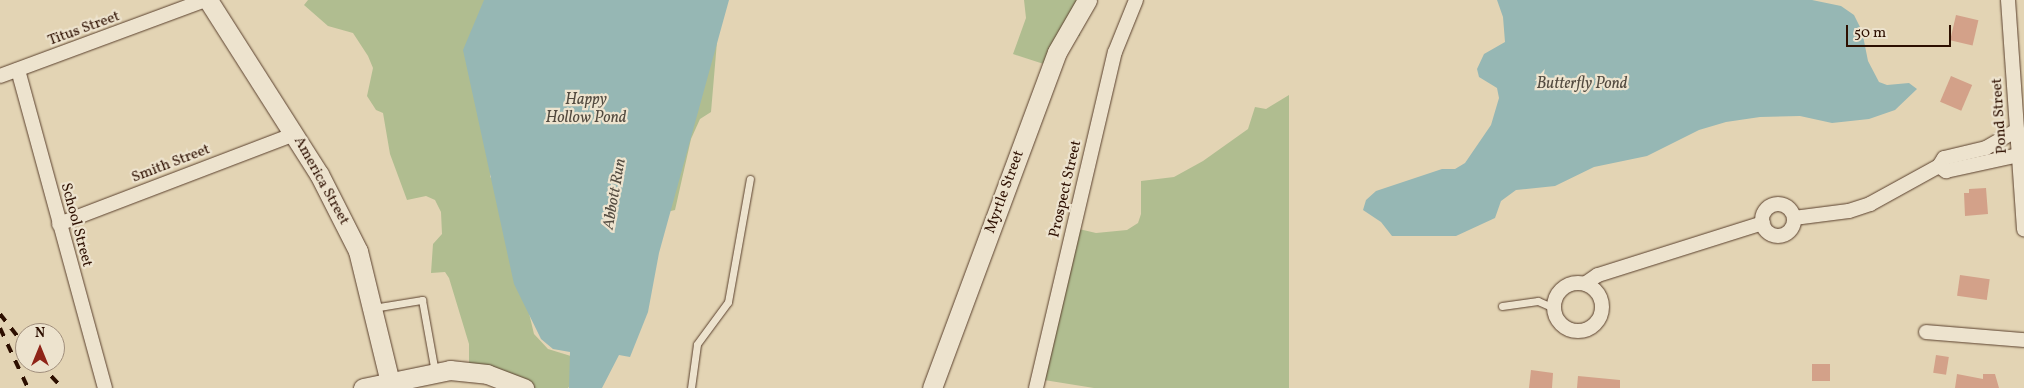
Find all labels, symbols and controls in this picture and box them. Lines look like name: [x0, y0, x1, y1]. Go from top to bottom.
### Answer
street label: Titus Street: [46, 8, 122, 50]
scale bar: [1849, 15, 1954, 47]
text: 50 m: [1854, 23, 1886, 44]
water label: Butterfly Pond: [1536, 74, 1628, 94]
street label: Pond Street: [1988, 77, 2012, 155]
water label: Happy Hollow Pond: [546, 90, 626, 128]
street label: America Street: [289, 134, 353, 228]
street label: Prospect Street: [1046, 139, 1086, 239]
street label: Smith Street: [129, 141, 213, 187]
street label: Myrtle Street: [982, 148, 1028, 236]
water label: Abbott Run: [599, 157, 631, 231]
street label: School Street: [56, 181, 96, 269]
north arrow: [15, 323, 65, 373]
text: N: [35, 324, 45, 343]

